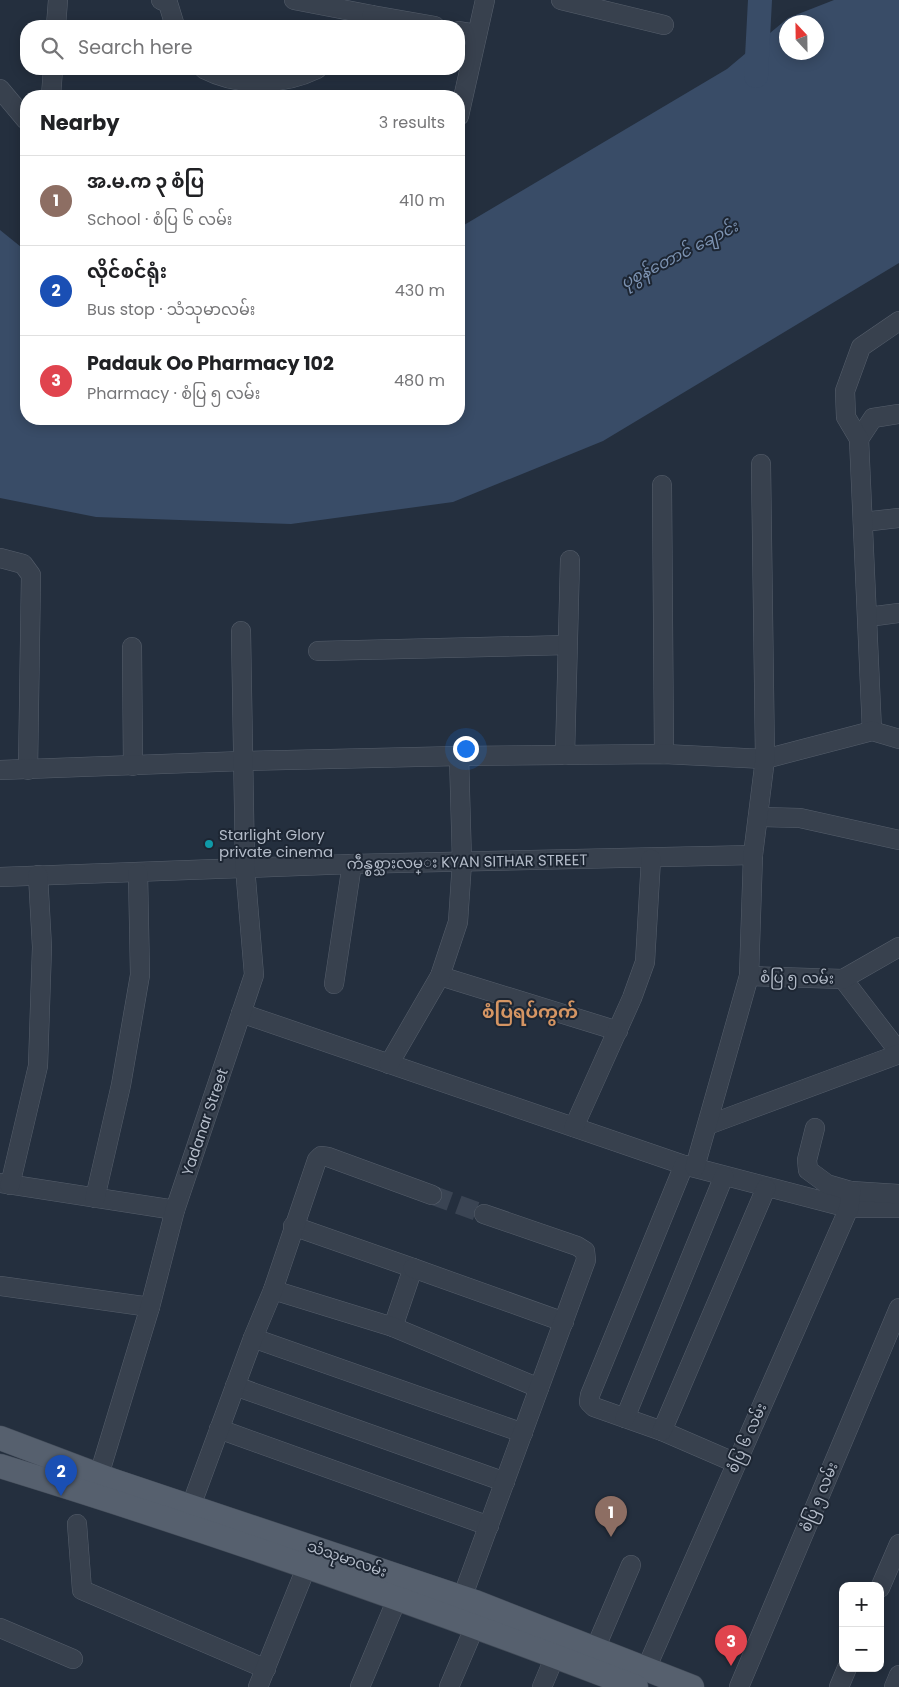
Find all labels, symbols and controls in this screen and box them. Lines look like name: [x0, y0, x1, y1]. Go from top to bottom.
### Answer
north arrow: [779, 15, 824, 60]
search box: [20, 20, 465, 75]
icon: search: [38, 34, 66, 62]
text: Search here: [78, 34, 192, 61]
text: Nearby: [40, 108, 120, 137]
text: 3 results: [379, 111, 445, 134]
text: အ.မ.က ၃ စံပြ: [87, 168, 204, 195]
text: 1: [53, 189, 59, 212]
text: 410 m: [399, 189, 445, 212]
text: School · စံပြ ၆ လမ်း: [87, 208, 232, 231]
water label: ပုစွန်တောင် ချောင်း: [617, 214, 744, 296]
text: လိုင်စင်ရုံး: [87, 258, 167, 285]
text: 2: [51, 279, 61, 302]
text: 430 m: [395, 279, 445, 302]
text: Bus stop · သံသုမာလမ်း: [87, 298, 255, 321]
text: Padauk Oo Pharmacy 102: [87, 350, 334, 377]
text: 3: [51, 369, 61, 392]
text: 480 m: [394, 369, 445, 392]
text: Pharmacy · စံပြ ၅ လမ်း: [87, 382, 260, 405]
your location: [453, 736, 479, 762]
place label: Starlight Glory private cinema: [219, 824, 333, 862]
marker: Starlight Glory private cinema: [203, 838, 215, 850]
street label: ကဵန္စစ္သားလမ္း KYAN SITHAR STREET: [346, 849, 588, 876]
street label: စံပြ ၅ လမ်း: [760, 966, 834, 991]
district label: စံပြရပ်ကွက်: [482, 999, 578, 1026]
street label: Yadanar Street: [176, 1065, 233, 1178]
street label: စံပြ ၆ လမ်း: [722, 1399, 773, 1477]
pin: 2: [45, 1455, 77, 1496]
street label: စံပြ ၅ လမ်း: [794, 1459, 845, 1536]
pin: 1: [595, 1496, 627, 1537]
street label: သံသုမာလမ်း: [304, 1535, 390, 1584]
map controls: [839, 1582, 884, 1672]
button: +: [839, 1582, 884, 1627]
pin: 3: [715, 1625, 747, 1666]
button: −: [839, 1627, 884, 1672]

